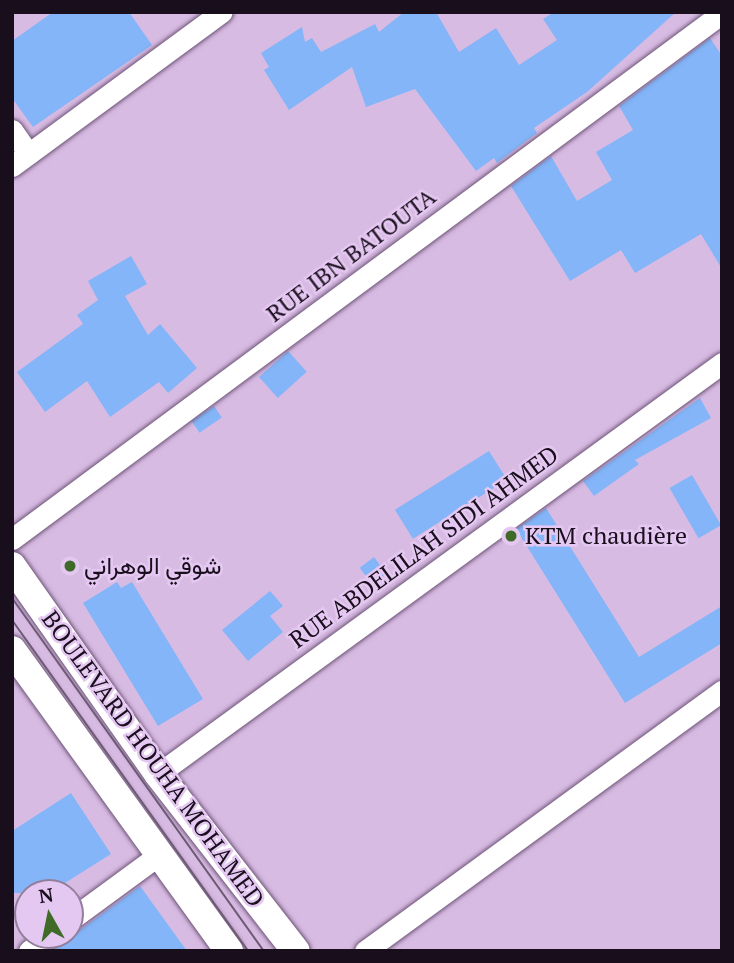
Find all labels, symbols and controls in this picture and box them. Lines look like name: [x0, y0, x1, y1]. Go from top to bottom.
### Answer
street label: RUE IBN BATOUTA: [261, 182, 441, 328]
street label: RUE ABDELILAH SIDI AHMED: [284, 440, 564, 654]
place label: KTM chaudière: [525, 522, 687, 550]
marker: KTM chaudière: [503, 528, 519, 544]
place label: شوقي الوهراني: [84, 552, 221, 580]
marker: شوقي الوهراني: [62, 558, 78, 574]
street label: BOULEVARD HOUHA MOHAMED: [36, 605, 270, 913]
north arrow: [14, 879, 84, 949]
text: N: [37, 881, 55, 908]

